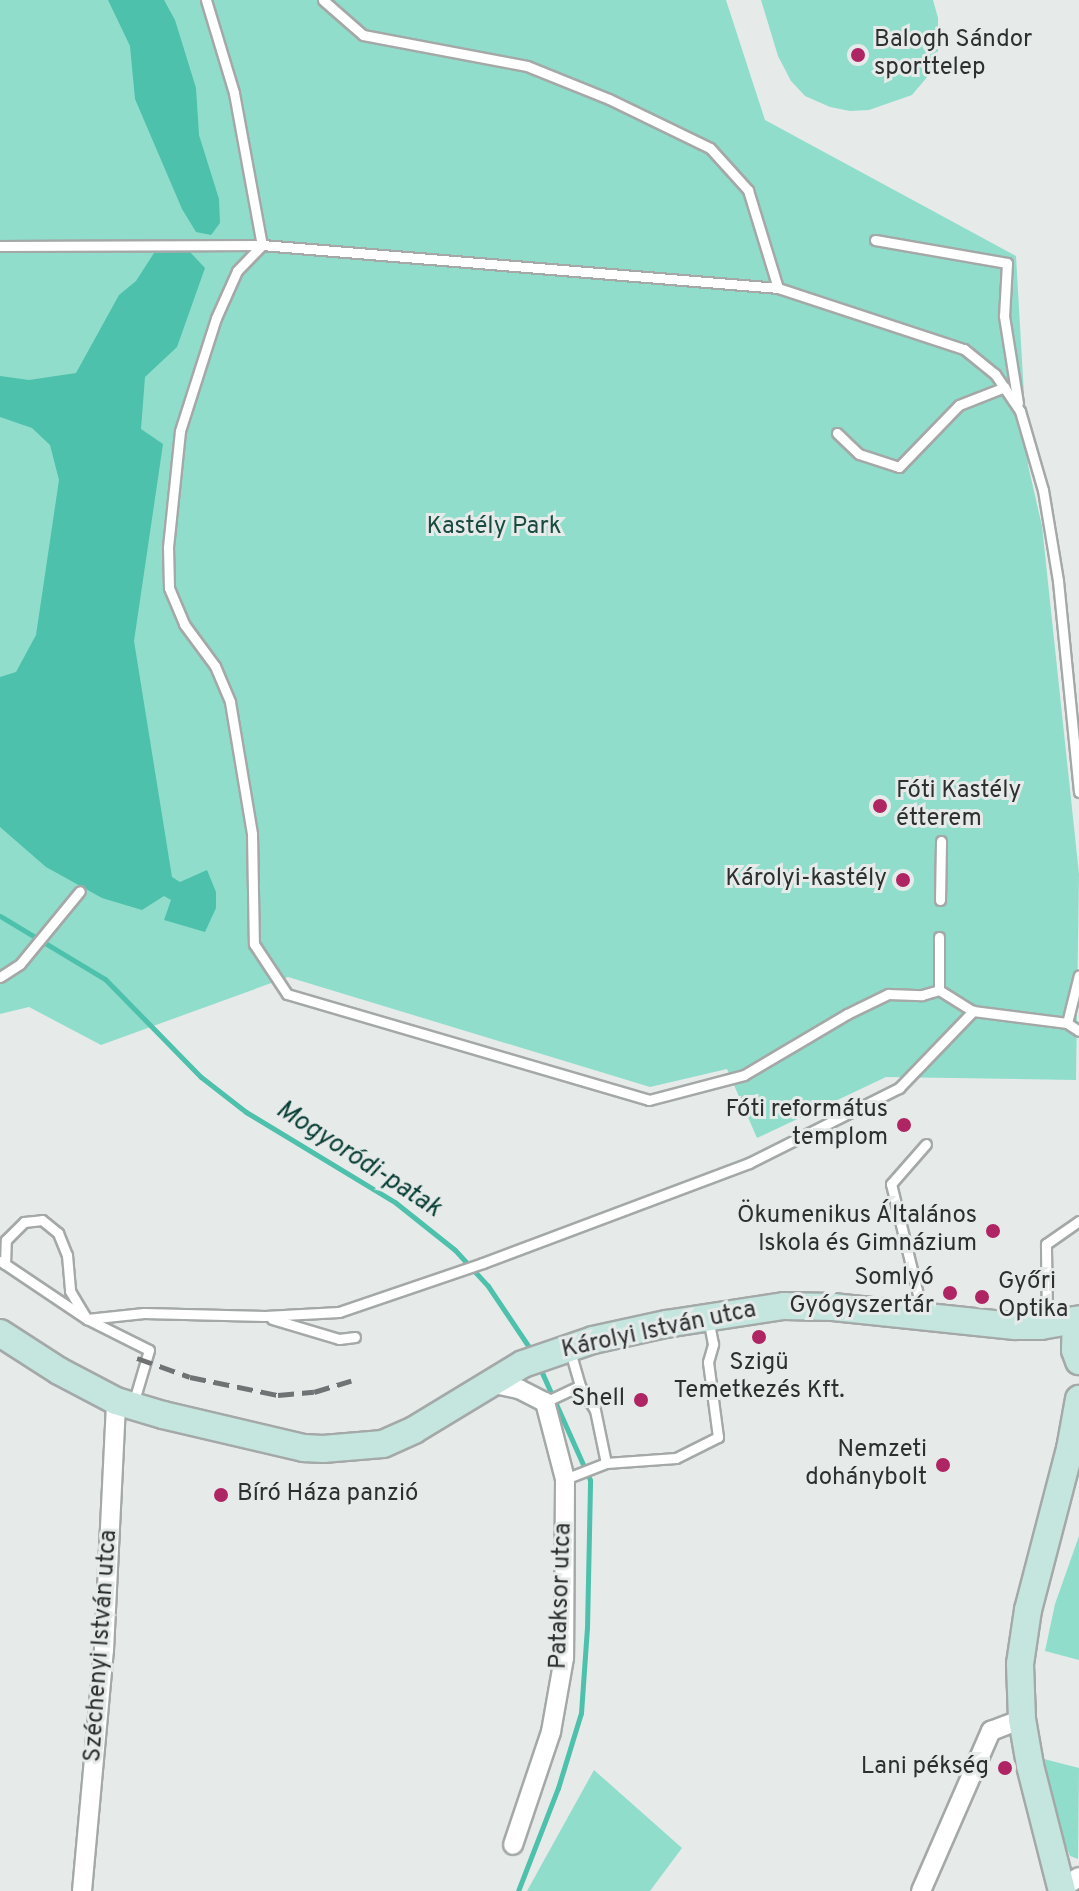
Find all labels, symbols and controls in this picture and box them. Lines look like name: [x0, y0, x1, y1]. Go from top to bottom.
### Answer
place label: Balogh Sándor sporttelep: [874, 27, 1032, 83]
marker: Balogh Sándor sporttelep: [849, 46, 867, 64]
park label: Kastély Park: [426, 514, 562, 542]
place label: Fóti Kastély étterem: [896, 778, 1021, 834]
marker: Fóti Kastély étterem: [871, 797, 889, 815]
place label: Károlyi-kastély: [725, 866, 887, 894]
marker: Károlyi-kastély: [894, 871, 912, 889]
water label: Mogyoródi-patak: [269, 1095, 447, 1225]
place label: Fóti református templom: [725, 1097, 888, 1153]
marker: Fóti református templom: [895, 1116, 913, 1134]
place label: Ökumenikus Általános Iskola és Gimnázium: [736, 1203, 977, 1259]
marker: Ökumenikus Általános Iskola és Gimnázium: [984, 1222, 1002, 1240]
place label: Somlyó Gyógyszertár: [789, 1265, 934, 1321]
place label: Győri Optika: [998, 1269, 1068, 1325]
marker: Somlyó Gyógyszertár: [941, 1284, 959, 1302]
marker: Győri Optika: [973, 1288, 991, 1306]
street label: Károlyi István utca: [559, 1296, 759, 1366]
marker: Szigü Temetkezés Kft.: [750, 1328, 768, 1346]
place label: Szigü Temetkezés Kft.: [673, 1350, 845, 1406]
place label: Shell: [571, 1386, 625, 1414]
marker: Shell: [632, 1391, 650, 1409]
place label: Nemzeti dohánybolt: [805, 1437, 927, 1493]
marker: Nemzeti dohánybolt: [934, 1456, 952, 1474]
place label: Bíró Háza panzió: [237, 1481, 418, 1509]
marker: Bíró Háza panzió: [212, 1486, 230, 1504]
street label: Pataksor utca: [545, 1522, 579, 1670]
street label: Széchenyi István utca: [80, 1529, 124, 1763]
place label: Lani pékség: [861, 1754, 989, 1782]
marker: Lani pékség: [996, 1759, 1014, 1777]

